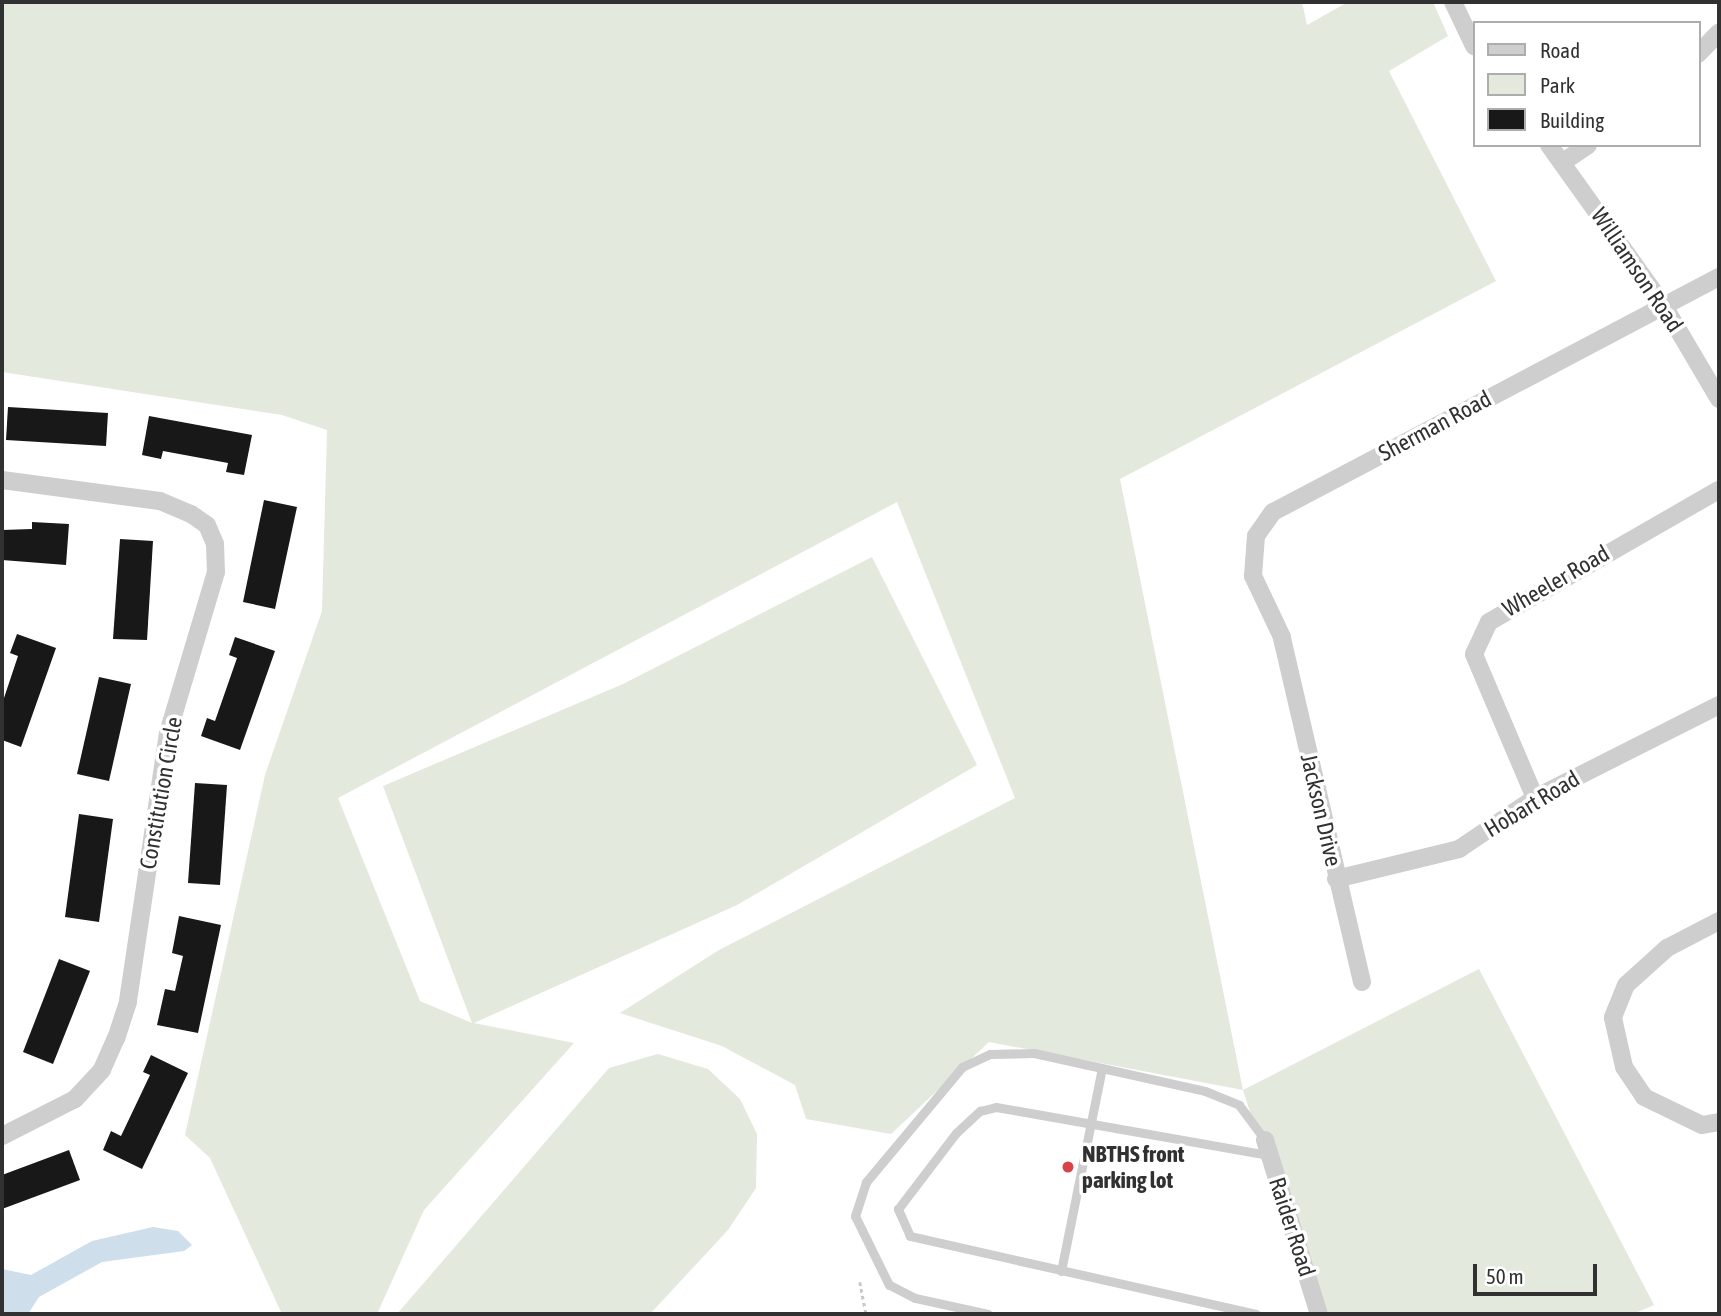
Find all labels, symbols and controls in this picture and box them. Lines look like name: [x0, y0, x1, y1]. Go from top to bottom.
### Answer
legend: [1472, 21, 1700, 147]
text: Road: [1540, 38, 1580, 62]
text: Park: [1540, 73, 1575, 97]
text: Building: [1540, 108, 1604, 132]
street label: Williamson Road: [1585, 203, 1689, 337]
street label: Sherman Road: [1374, 385, 1496, 467]
street label: Wheeler Road: [1498, 539, 1614, 623]
street label: Constitution Circle: [134, 715, 188, 871]
street label: Jackson Drive: [1295, 751, 1347, 869]
street label: Hobart Road: [1479, 765, 1585, 843]
place label: NBTHS front parking lot: [1082, 1140, 1184, 1194]
marker: NBTHS front parking lot: [1060, 1159, 1076, 1175]
street label: Raider Road: [1263, 1174, 1321, 1280]
scale bar: [1476, 1250, 1600, 1294]
text: 50 m: [1486, 1264, 1524, 1288]

